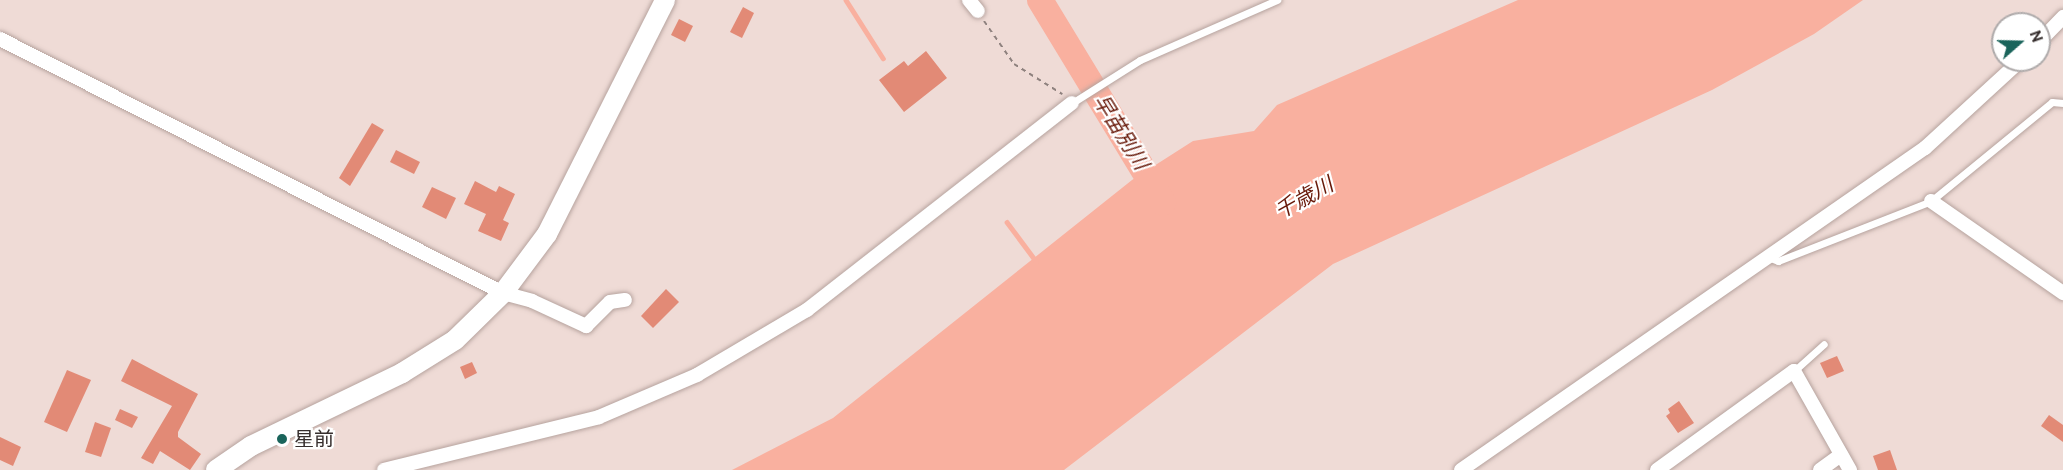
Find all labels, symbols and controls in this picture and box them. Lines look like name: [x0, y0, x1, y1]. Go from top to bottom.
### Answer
north arrow: [1991, 12, 2051, 72]
text: N: [2026, 28, 2047, 45]
water label: 早苗別川: [1088, 90, 1154, 174]
water label: 千歳川: [1270, 172, 1338, 224]
place label: 星前: [294, 427, 334, 451]
marker: 星前: [275, 432, 289, 446]

